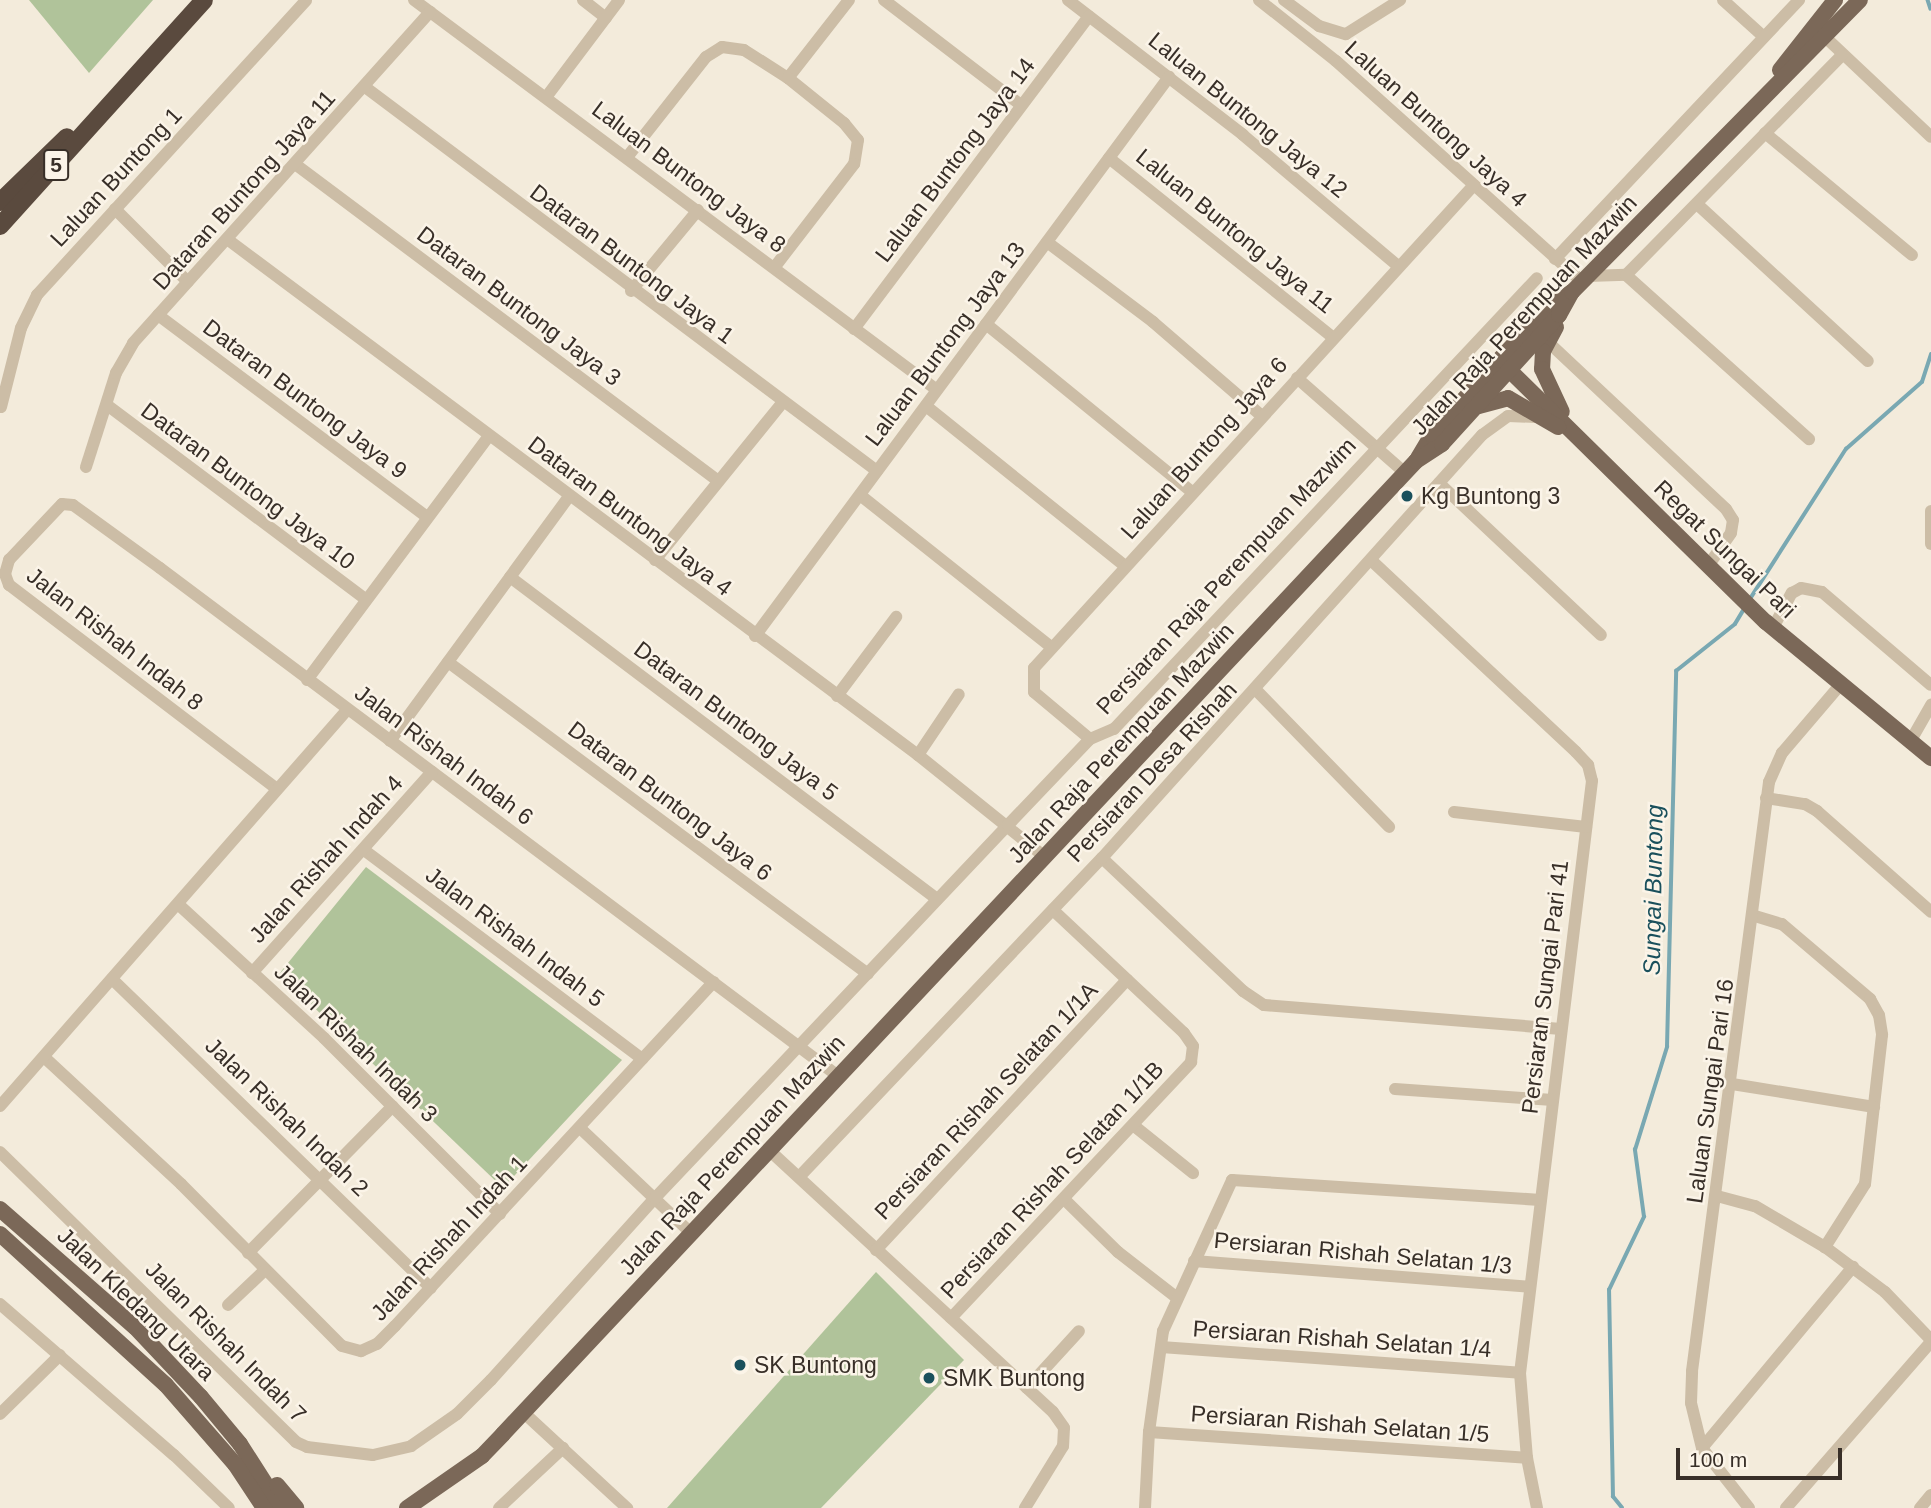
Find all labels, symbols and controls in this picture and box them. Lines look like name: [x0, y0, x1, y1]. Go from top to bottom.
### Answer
street label: Laluan Buntong Jaya 12: [1143, 26, 1353, 204]
street label: Laluan Buntong Jaya 4: [1339, 35, 1533, 213]
street label: Laluan Buntong Jaya 14: [869, 53, 1041, 267]
street label: Dataran Buntong Jaya 11: [147, 84, 341, 296]
street label: Laluan Buntong Jaya 8: [587, 95, 791, 259]
street label: Laluan Buntong 1: [44, 102, 188, 252]
street label: Laluan Buntong Jaya 11: [1131, 143, 1339, 319]
road number: 5: [42, 148, 70, 182]
street label: Dataran Buntong Jaya 1: [525, 178, 739, 350]
street label: Jalan Raja Perempuan Mazwin: [1405, 189, 1643, 441]
street label: Dataran Buntong Jaya 3: [412, 220, 626, 392]
street label: Laluan Buntong Jaya 13: [859, 237, 1031, 451]
street label: Dataran Buntong Jaya 9: [198, 313, 412, 485]
street label: Laluan Buntong Jaya 6: [1115, 351, 1293, 545]
street label: Dataran Buntong Jaya 10: [136, 396, 360, 576]
street label: Dataran Buntong Jaya 4: [523, 430, 737, 602]
street label: Persiaran Raja Perempuan Mazwim: [1090, 432, 1362, 720]
street label: Regat Sungai Pari: [1648, 474, 1802, 624]
place label: Kg Buntong 3: [1421, 482, 1560, 510]
marker: Kg Buntong 3: [1399, 488, 1415, 504]
street label: Jalan Rishah Indah 8: [21, 562, 209, 716]
street label: Jalan Raja Perempuan Mazwin: [1002, 617, 1240, 869]
street label: Dataran Buntong Jaya 5: [629, 635, 843, 807]
street label: Persiaran Desa Rishah: [1061, 676, 1243, 868]
street label: Jalan Rishah Indah 6: [349, 679, 539, 831]
street label: Dataran Buntong Jaya 6: [563, 715, 777, 887]
street label: Jalan Rishah Indah 4: [243, 769, 409, 949]
water label: Sungai Buntong: [1637, 804, 1669, 976]
street label: Persiaran Sungai Pari 41: [1516, 858, 1574, 1116]
street label: Jalan Rishah Indah 5: [420, 861, 610, 1013]
street label: Jalan Rishah Indah 3: [269, 958, 443, 1128]
street label: Persiaran Rishah Selatan 1/1A: [869, 977, 1103, 1225]
street label: Laluan Sungai Pari 16: [1681, 977, 1739, 1205]
street label: Jalan Raja Perempuan Mazwin: [613, 1029, 851, 1281]
street label: Jalan Rishah Indah 2: [200, 1032, 374, 1202]
street label: Persiaran Rishah Selatan 1/1B: [935, 1056, 1169, 1304]
street label: Jalan Rishah Indah 1: [365, 1150, 533, 1326]
street label: Jalan Kledang Utara: [51, 1222, 221, 1386]
street label: Persiaran Rishah Selatan 1/3: [1213, 1226, 1513, 1280]
street label: Jalan Rishah Indah 7: [140, 1256, 312, 1428]
street label: Persiaran Rishah Selatan 1/4: [1192, 1315, 1492, 1363]
place label: SK Buntong: [754, 1351, 877, 1379]
marker: SK Buntong: [732, 1357, 748, 1373]
place label: SMK Buntong: [943, 1364, 1085, 1392]
marker: SMK Buntong: [921, 1370, 937, 1386]
street label: Persiaran Rishah Selatan 1/5: [1190, 1400, 1490, 1448]
scale bar: [1679, 1434, 1845, 1478]
text: 100 m: [1689, 1448, 1747, 1471]

